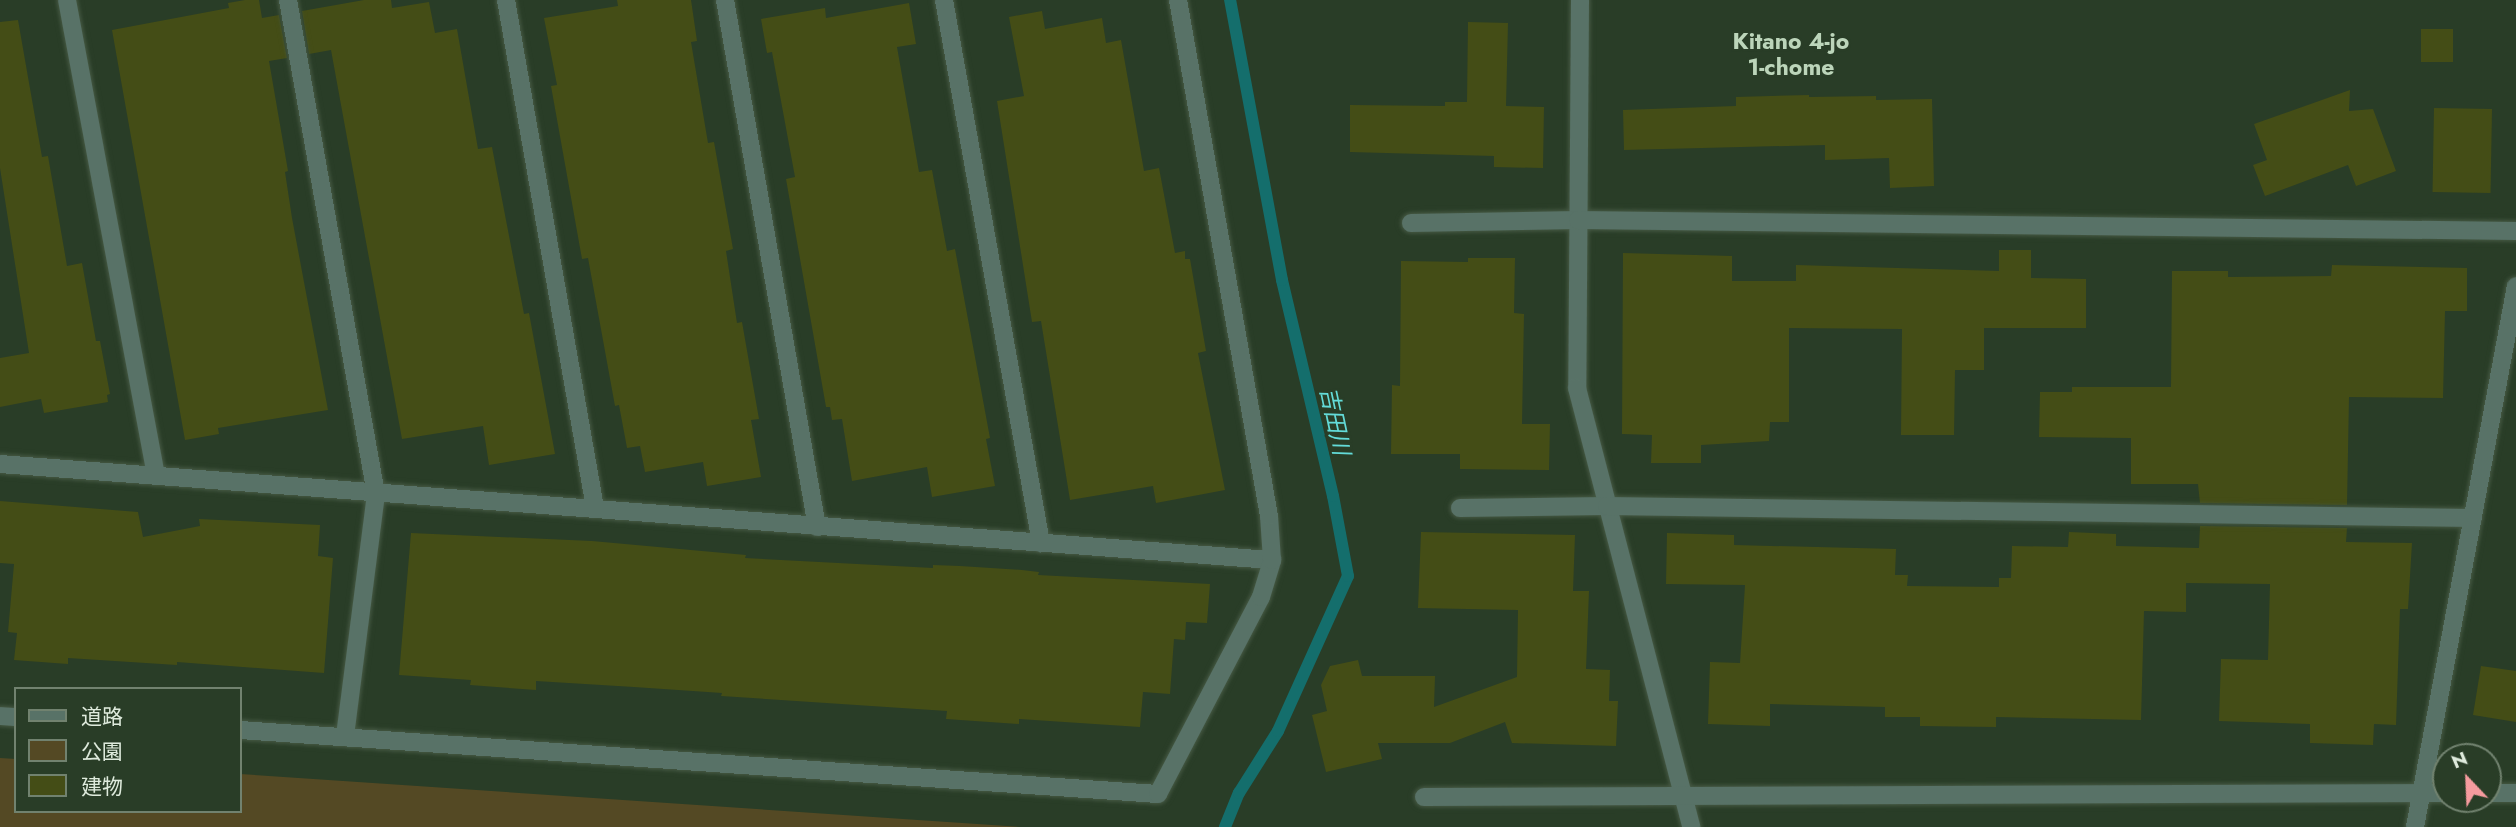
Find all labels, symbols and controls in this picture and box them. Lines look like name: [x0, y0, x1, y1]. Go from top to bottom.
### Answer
district label: Kitano 4-jo 1-chome: [1733, 27, 1849, 81]
water label: 吉田川: [1314, 384, 1356, 458]
legend: [14, 687, 242, 813]
text: 道路: [81, 702, 123, 732]
text: 公園: [81, 737, 123, 767]
north arrow: [2432, 743, 2502, 813]
text: N: [2447, 745, 2472, 775]
text: 建物: [81, 772, 123, 802]

